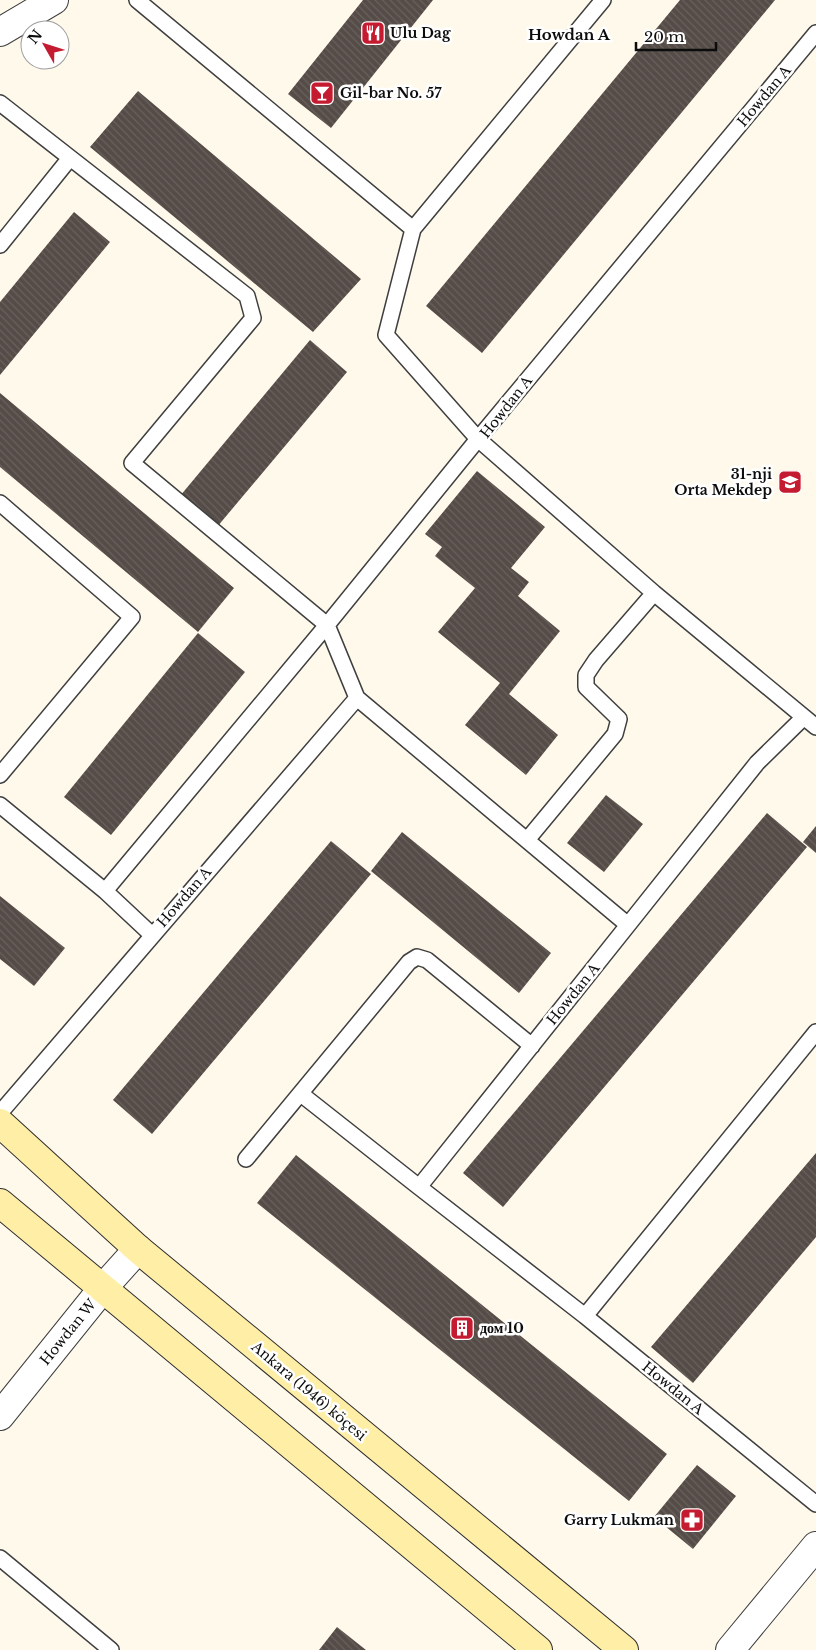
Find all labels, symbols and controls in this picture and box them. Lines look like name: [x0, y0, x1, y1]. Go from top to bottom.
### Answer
north arrow: [20, 20, 70, 70]
restaurant icon: Ulu Dag: [360, 20, 386, 46]
scale bar: [636, 20, 716, 52]
place label: Ulu Dag: [390, 24, 451, 42]
district label: Howdan A: [528, 25, 611, 44]
text: N: [24, 26, 46, 48]
text: 20 m: [644, 27, 684, 46]
street label: Howdan A: [733, 62, 795, 130]
bar icon: Gil-bar No. 57: [309, 80, 335, 106]
place label: Gil-bar No. 57: [340, 84, 442, 102]
street label: Howdan A: [476, 372, 536, 442]
place label: 31-nji Orta Mekdep: [674, 465, 772, 499]
school or university icon: 31-nji Orta Mekdep: [777, 469, 803, 495]
street label: Howdan A: [153, 863, 215, 931]
street label: Howdan A: [543, 959, 603, 1029]
street label: Howdan W: [36, 1295, 100, 1369]
building icon: дом 10: [449, 1315, 475, 1341]
place label: дом 10: [480, 1319, 524, 1337]
street label: Ankara (1946) köçesi: [247, 1337, 370, 1445]
street label: Howdan A: [638, 1358, 708, 1418]
pharmacy icon: Garry Lukman: [679, 1507, 705, 1533]
place label: Garry Lukman: [564, 1511, 674, 1529]

